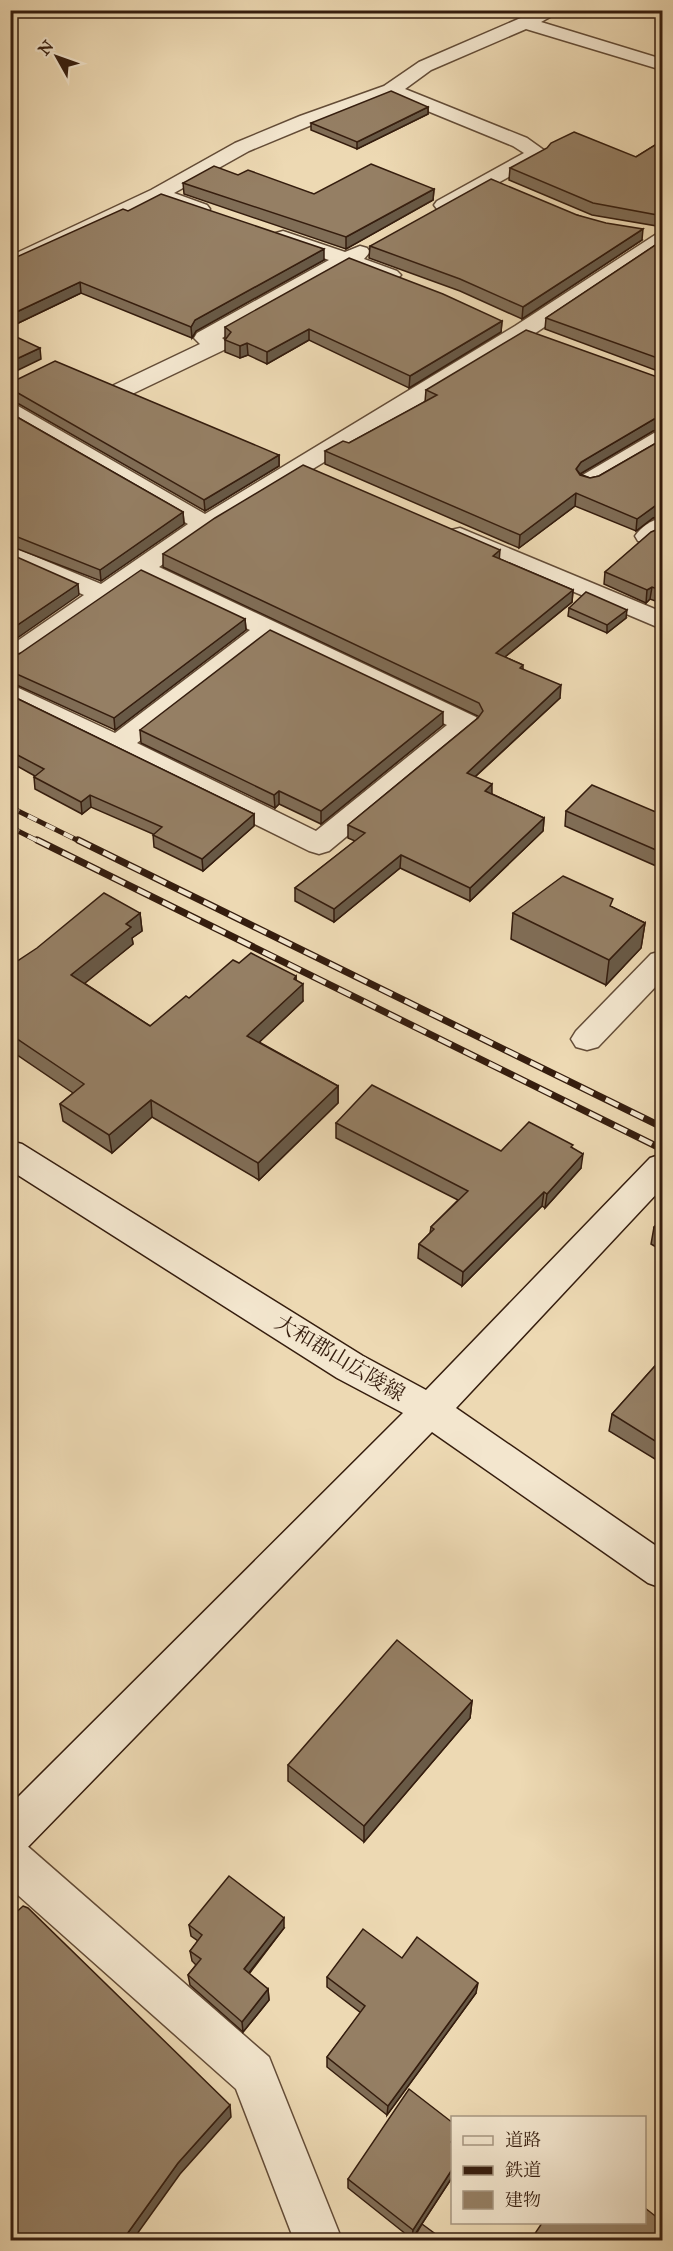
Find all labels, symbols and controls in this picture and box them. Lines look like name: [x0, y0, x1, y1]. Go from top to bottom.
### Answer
north arrow: [27, 27, 87, 87]
text: N: [34, 36, 58, 59]
street label: 大和郡山広陵線: [270, 1309, 410, 1407]
legend: [451, 2116, 646, 2224]
text: 道路: [505, 2129, 541, 2151]
text: 鉄道: [505, 2159, 541, 2181]
text: 建物: [505, 2189, 541, 2211]

